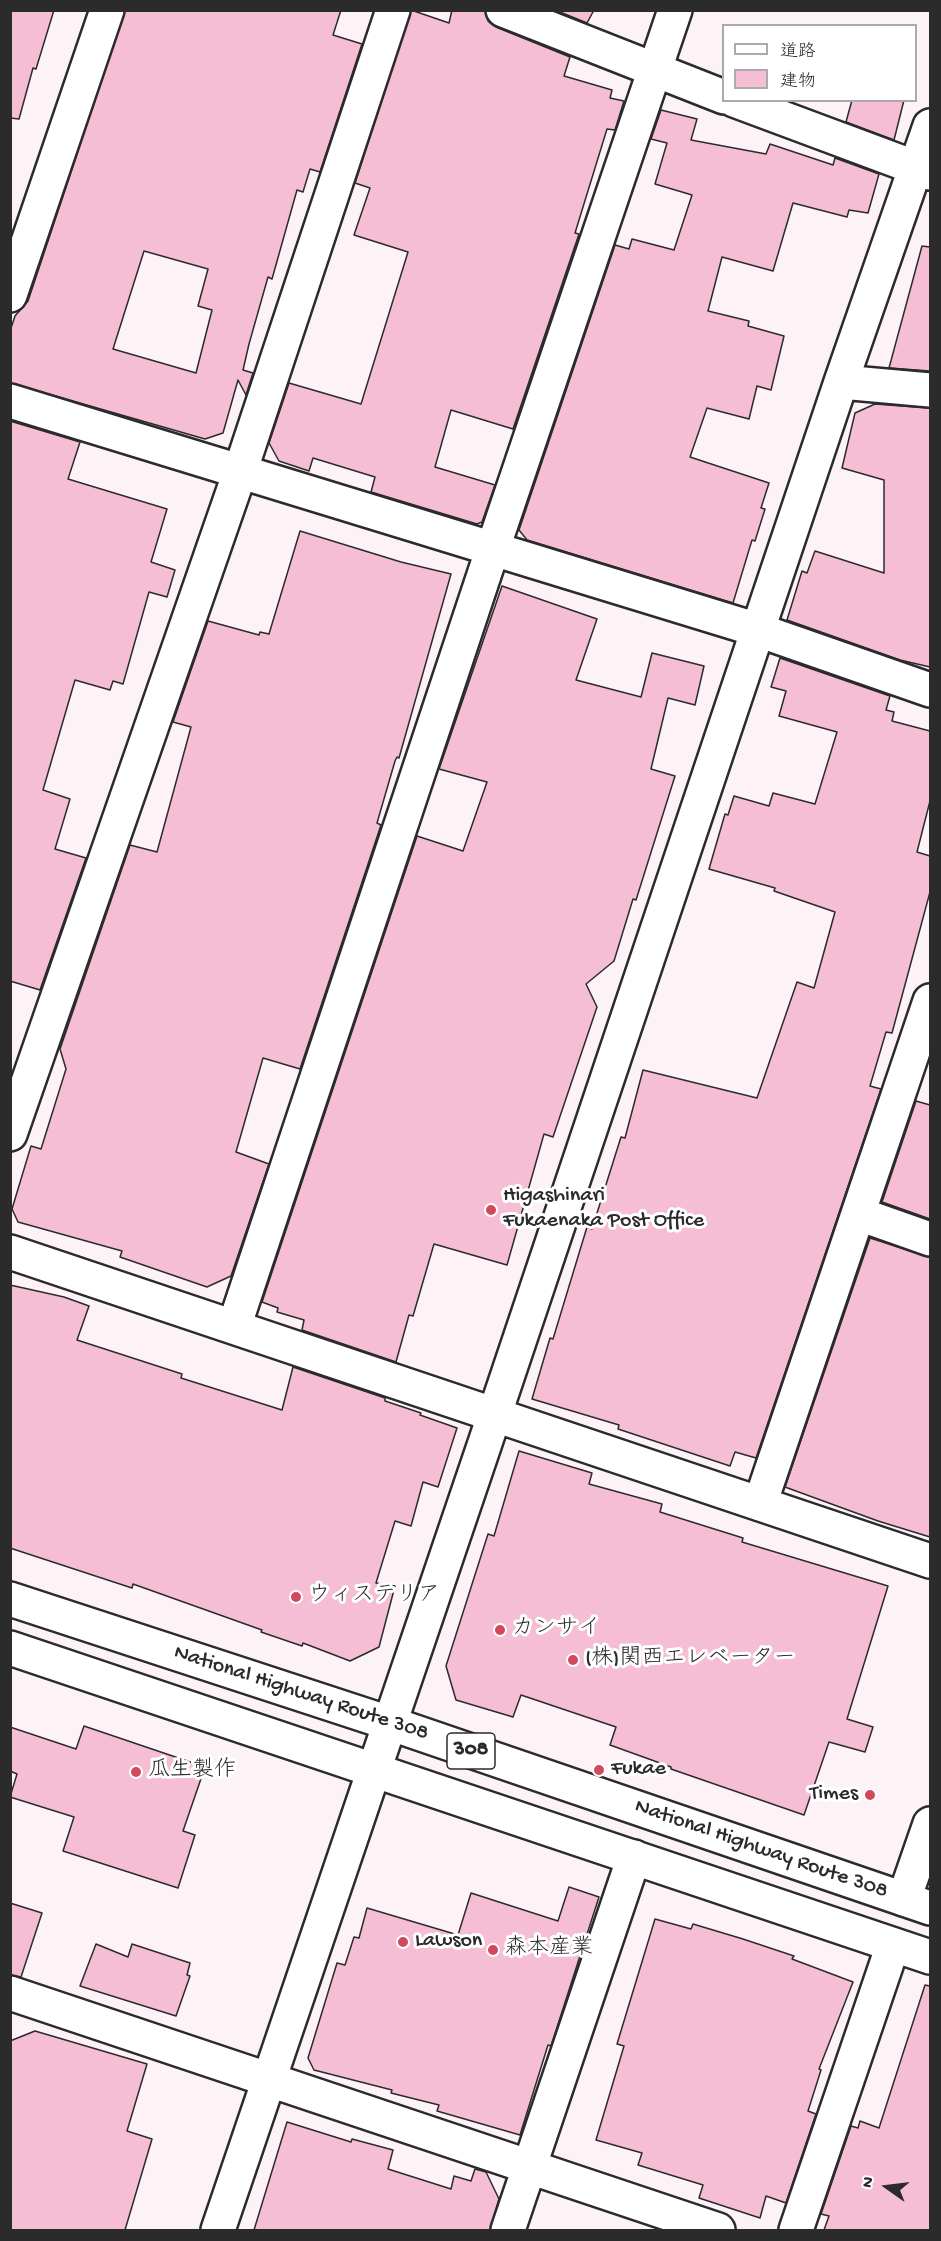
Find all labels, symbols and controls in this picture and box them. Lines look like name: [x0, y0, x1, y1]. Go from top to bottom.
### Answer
legend: [722, 24, 917, 102]
text: 道路: [780, 42, 816, 63]
text: 建物: [780, 72, 816, 93]
place label: Higashinari Fukaenaka Post Office: [503, 1184, 704, 1236]
marker: Higashinari Fukaenaka Post Office: [484, 1203, 498, 1217]
place label: ウィステリア: [308, 1584, 440, 1610]
marker: ウィステリア: [289, 1590, 303, 1604]
place label: カンサイ: [512, 1617, 600, 1643]
marker: カンサイ: [493, 1623, 507, 1637]
street label: National Highway Route 308: [170, 1640, 432, 1748]
place label: (株)関西エレベーター: [585, 1647, 795, 1673]
marker: (株)関西エレベーター: [566, 1653, 580, 1667]
road number: 308: [447, 1733, 495, 1769]
place label: Fukae: [611, 1757, 666, 1783]
place label: 瓜生製作: [148, 1759, 236, 1785]
marker: Fukae: [592, 1763, 606, 1777]
marker: 瓜生製作: [129, 1765, 143, 1779]
place label: Times: [810, 1782, 858, 1808]
marker: Times: [863, 1788, 877, 1802]
street label: National Highway Route 308: [631, 1794, 891, 1906]
place label: Lawson: [415, 1929, 482, 1955]
marker: Lawson: [396, 1935, 410, 1949]
place label: 森本産業: [505, 1937, 593, 1963]
marker: 森本産業: [486, 1943, 500, 1957]
north arrow: [857, 2157, 917, 2217]
text: N: [859, 2175, 880, 2190]

